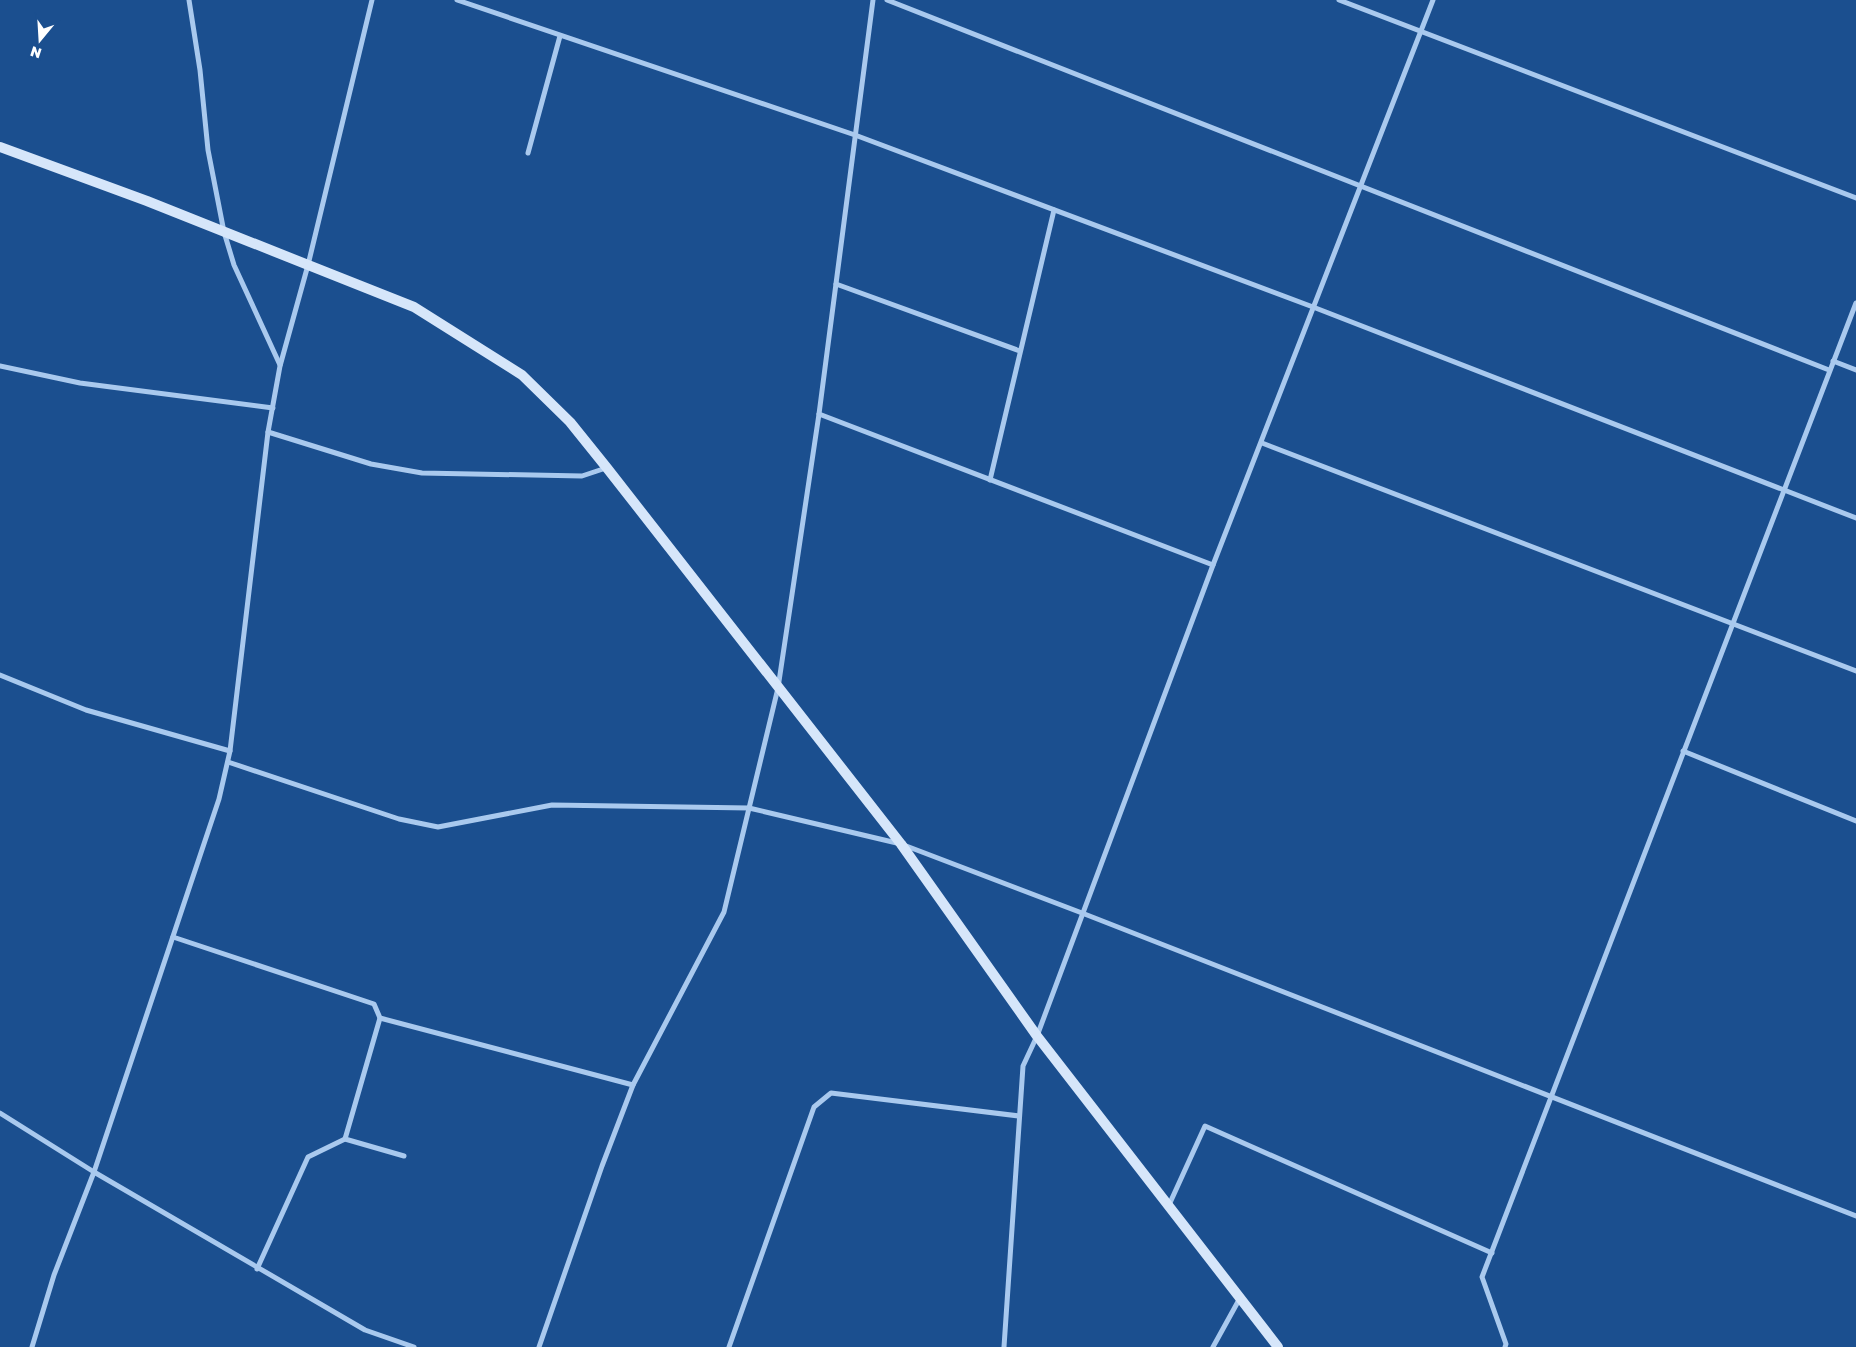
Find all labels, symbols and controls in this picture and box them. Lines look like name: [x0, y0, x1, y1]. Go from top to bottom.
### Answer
north arrow: [15, 15, 65, 65]
text: N: [28, 43, 44, 63]

